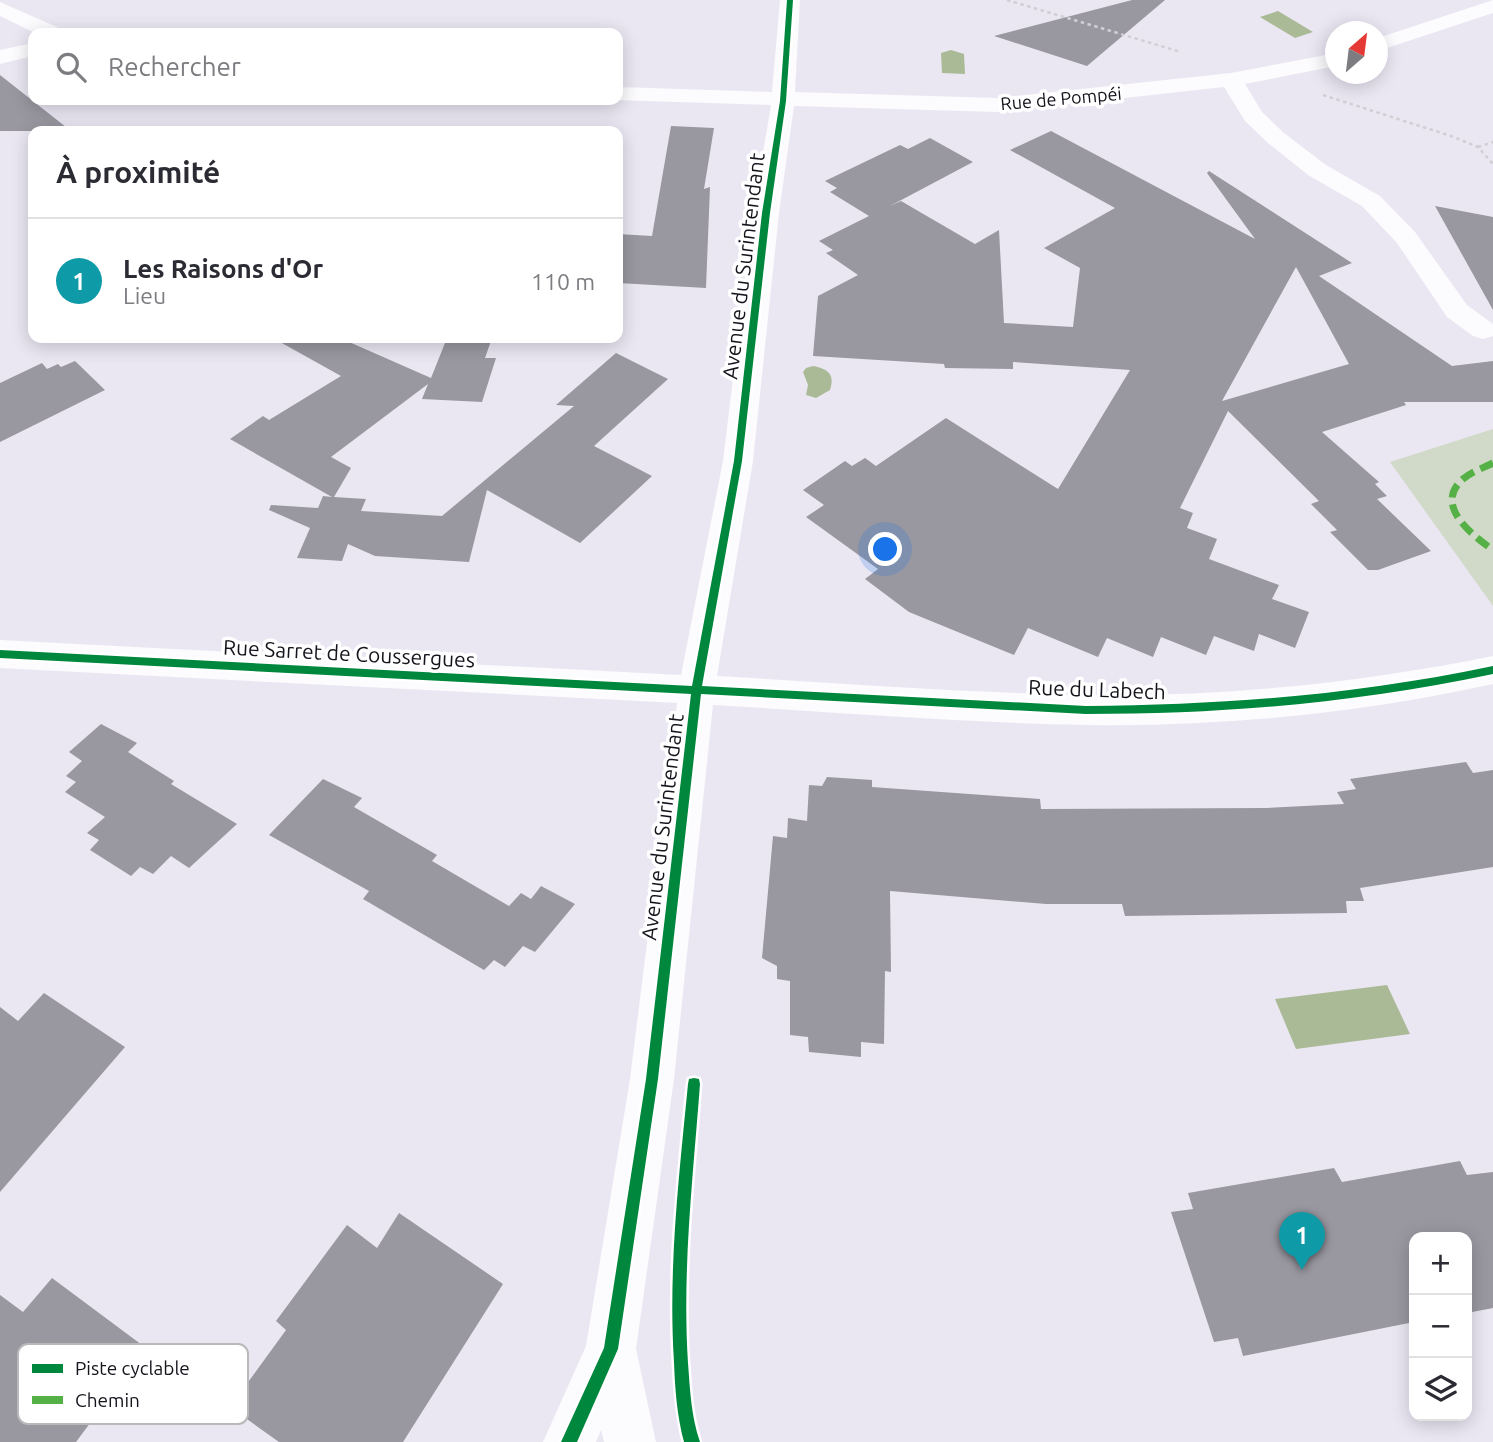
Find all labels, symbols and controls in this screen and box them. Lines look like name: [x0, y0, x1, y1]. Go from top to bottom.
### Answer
north arrow: [1325, 21, 1388, 84]
search box: [28, 28, 623, 105]
icon: search: [52, 48, 90, 86]
text: Rechercher: [108, 52, 241, 81]
street label: Rue de Pompéi: [1000, 83, 1122, 113]
street label: Avenue du Surintendant: [717, 151, 769, 381]
text: À proximité: [56, 155, 220, 189]
text: Les Raisons d'Or: [123, 254, 323, 283]
text: 1: [73, 269, 85, 294]
text: 110 m: [531, 269, 595, 294]
text: Lieu: [123, 283, 166, 308]
your location: [868, 532, 902, 566]
street label: Rue Sarret de Coussergues: [222, 634, 476, 672]
street label: Rue du Labech: [1028, 675, 1166, 703]
street label: Avenue du Surintendant: [636, 712, 688, 942]
pin: 1: [1279, 1212, 1325, 1270]
map controls: [1409, 1232, 1472, 1421]
button: +: [1409, 1232, 1472, 1295]
button: −: [1409, 1295, 1472, 1358]
legend: [18, 1344, 248, 1424]
text: Piste cyclable: [75, 1357, 190, 1379]
button: layers: [1409, 1358, 1472, 1421]
text: Chemin: [75, 1389, 140, 1411]

